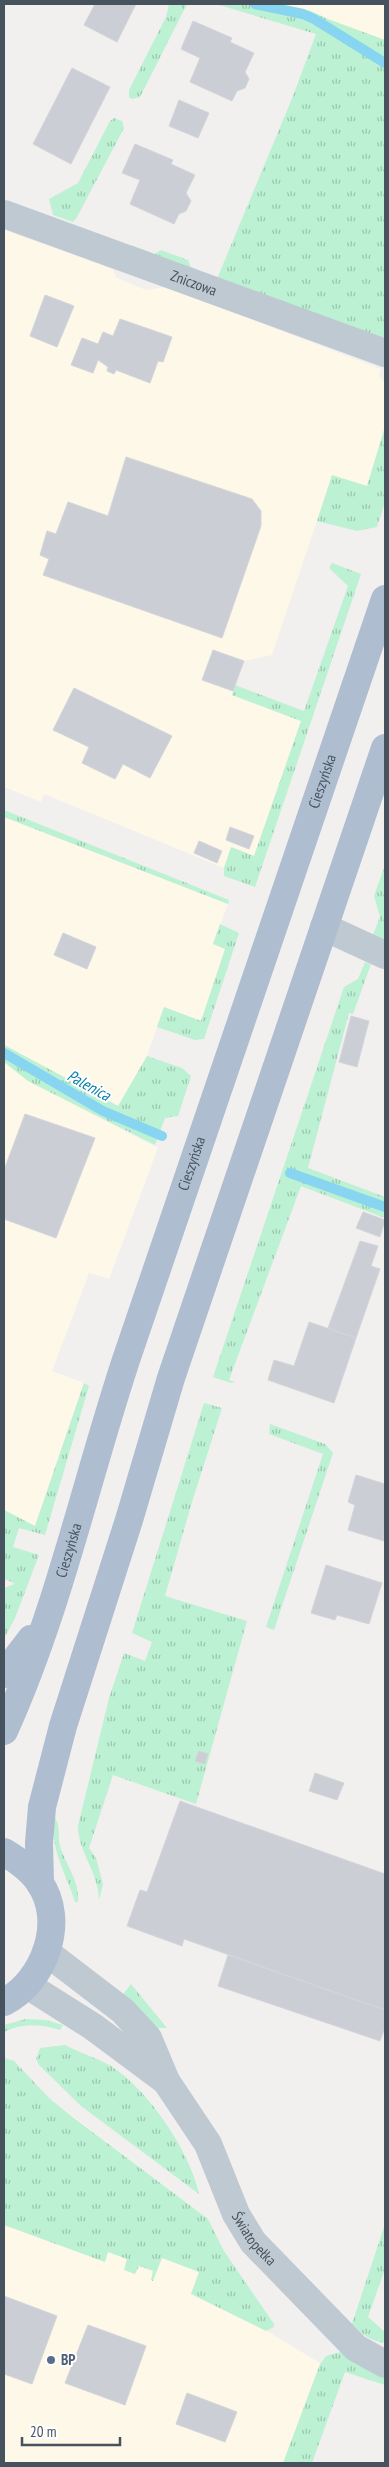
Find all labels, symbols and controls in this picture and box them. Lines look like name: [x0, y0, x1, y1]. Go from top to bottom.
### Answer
street label: Zniczowa: [168, 266, 220, 300]
street label: Cieszyńska: [304, 752, 340, 811]
water label: Palenica: [64, 1065, 115, 1106]
street label: Cieszyńska: [173, 1134, 209, 1193]
street label: Cieszyńska: [51, 1521, 86, 1580]
street label: Światopełka: [228, 2208, 281, 2269]
place label: BP: [61, 2350, 76, 2369]
marker: BP: [45, 2354, 57, 2366]
scale bar: [22, 2414, 120, 2446]
text: 20 m: [30, 2422, 56, 2441]

